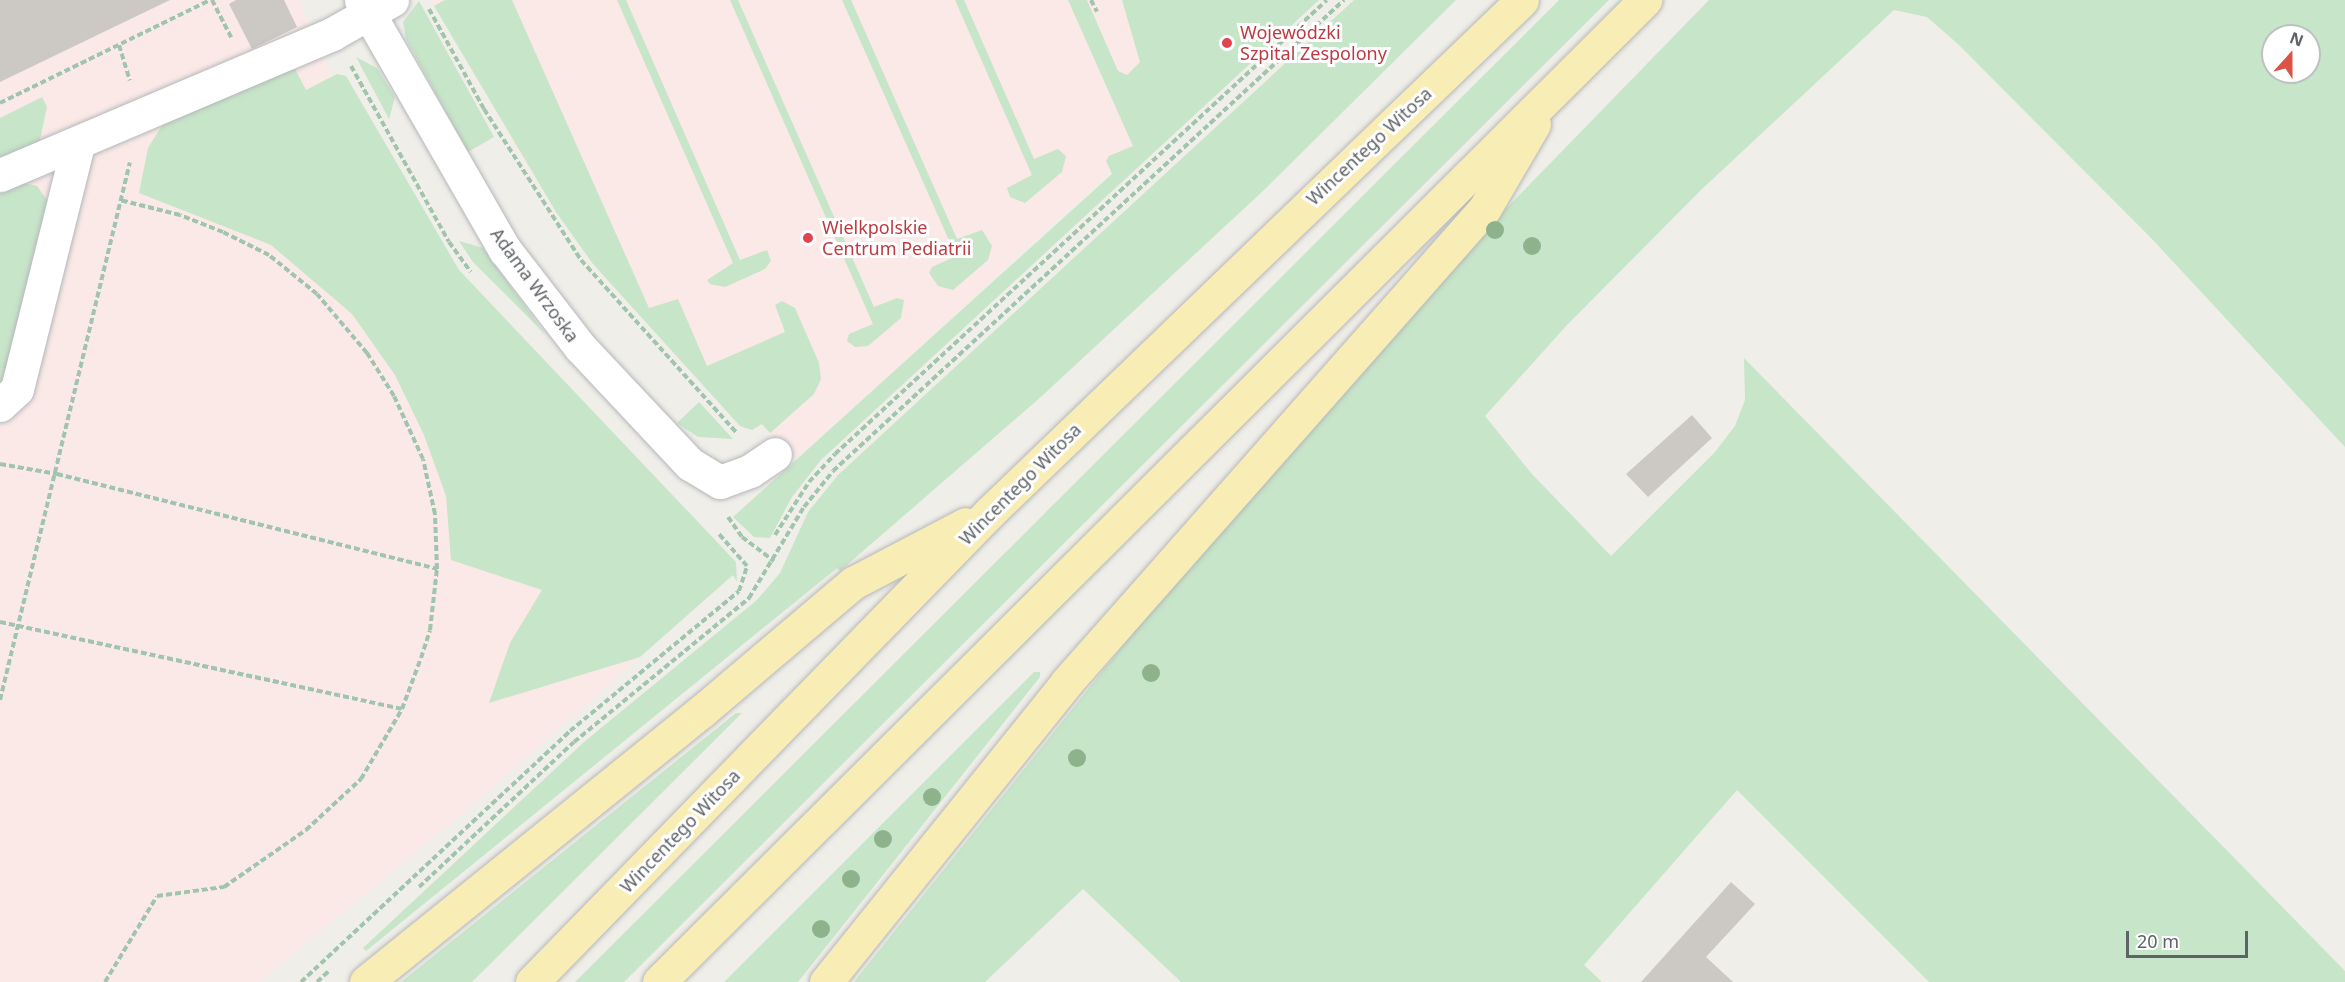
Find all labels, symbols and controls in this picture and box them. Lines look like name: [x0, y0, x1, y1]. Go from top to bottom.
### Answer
place label: Wojewódzki Szpital Zespolony: [1240, 22, 1387, 64]
north arrow: [2261, 24, 2321, 84]
text: N: [2287, 26, 2307, 52]
marker: Wojewódzki Szpital Zespolony: [1218, 34, 1236, 52]
street label: Wincentego Witosa: [1302, 82, 1436, 210]
place label: Wielkpolskie Centrum Pediatrii: [822, 217, 971, 260]
street label: Adama Wrzoska: [486, 224, 584, 346]
marker: Wielkpolskie Centrum Pediatrii: [799, 229, 817, 247]
street label: Wincentego Witosa: [955, 419, 1085, 549]
street label: Wincentego Witosa: [616, 765, 744, 897]
scale bar: [2129, 919, 2250, 957]
text: 20 m: [2137, 929, 2179, 953]

